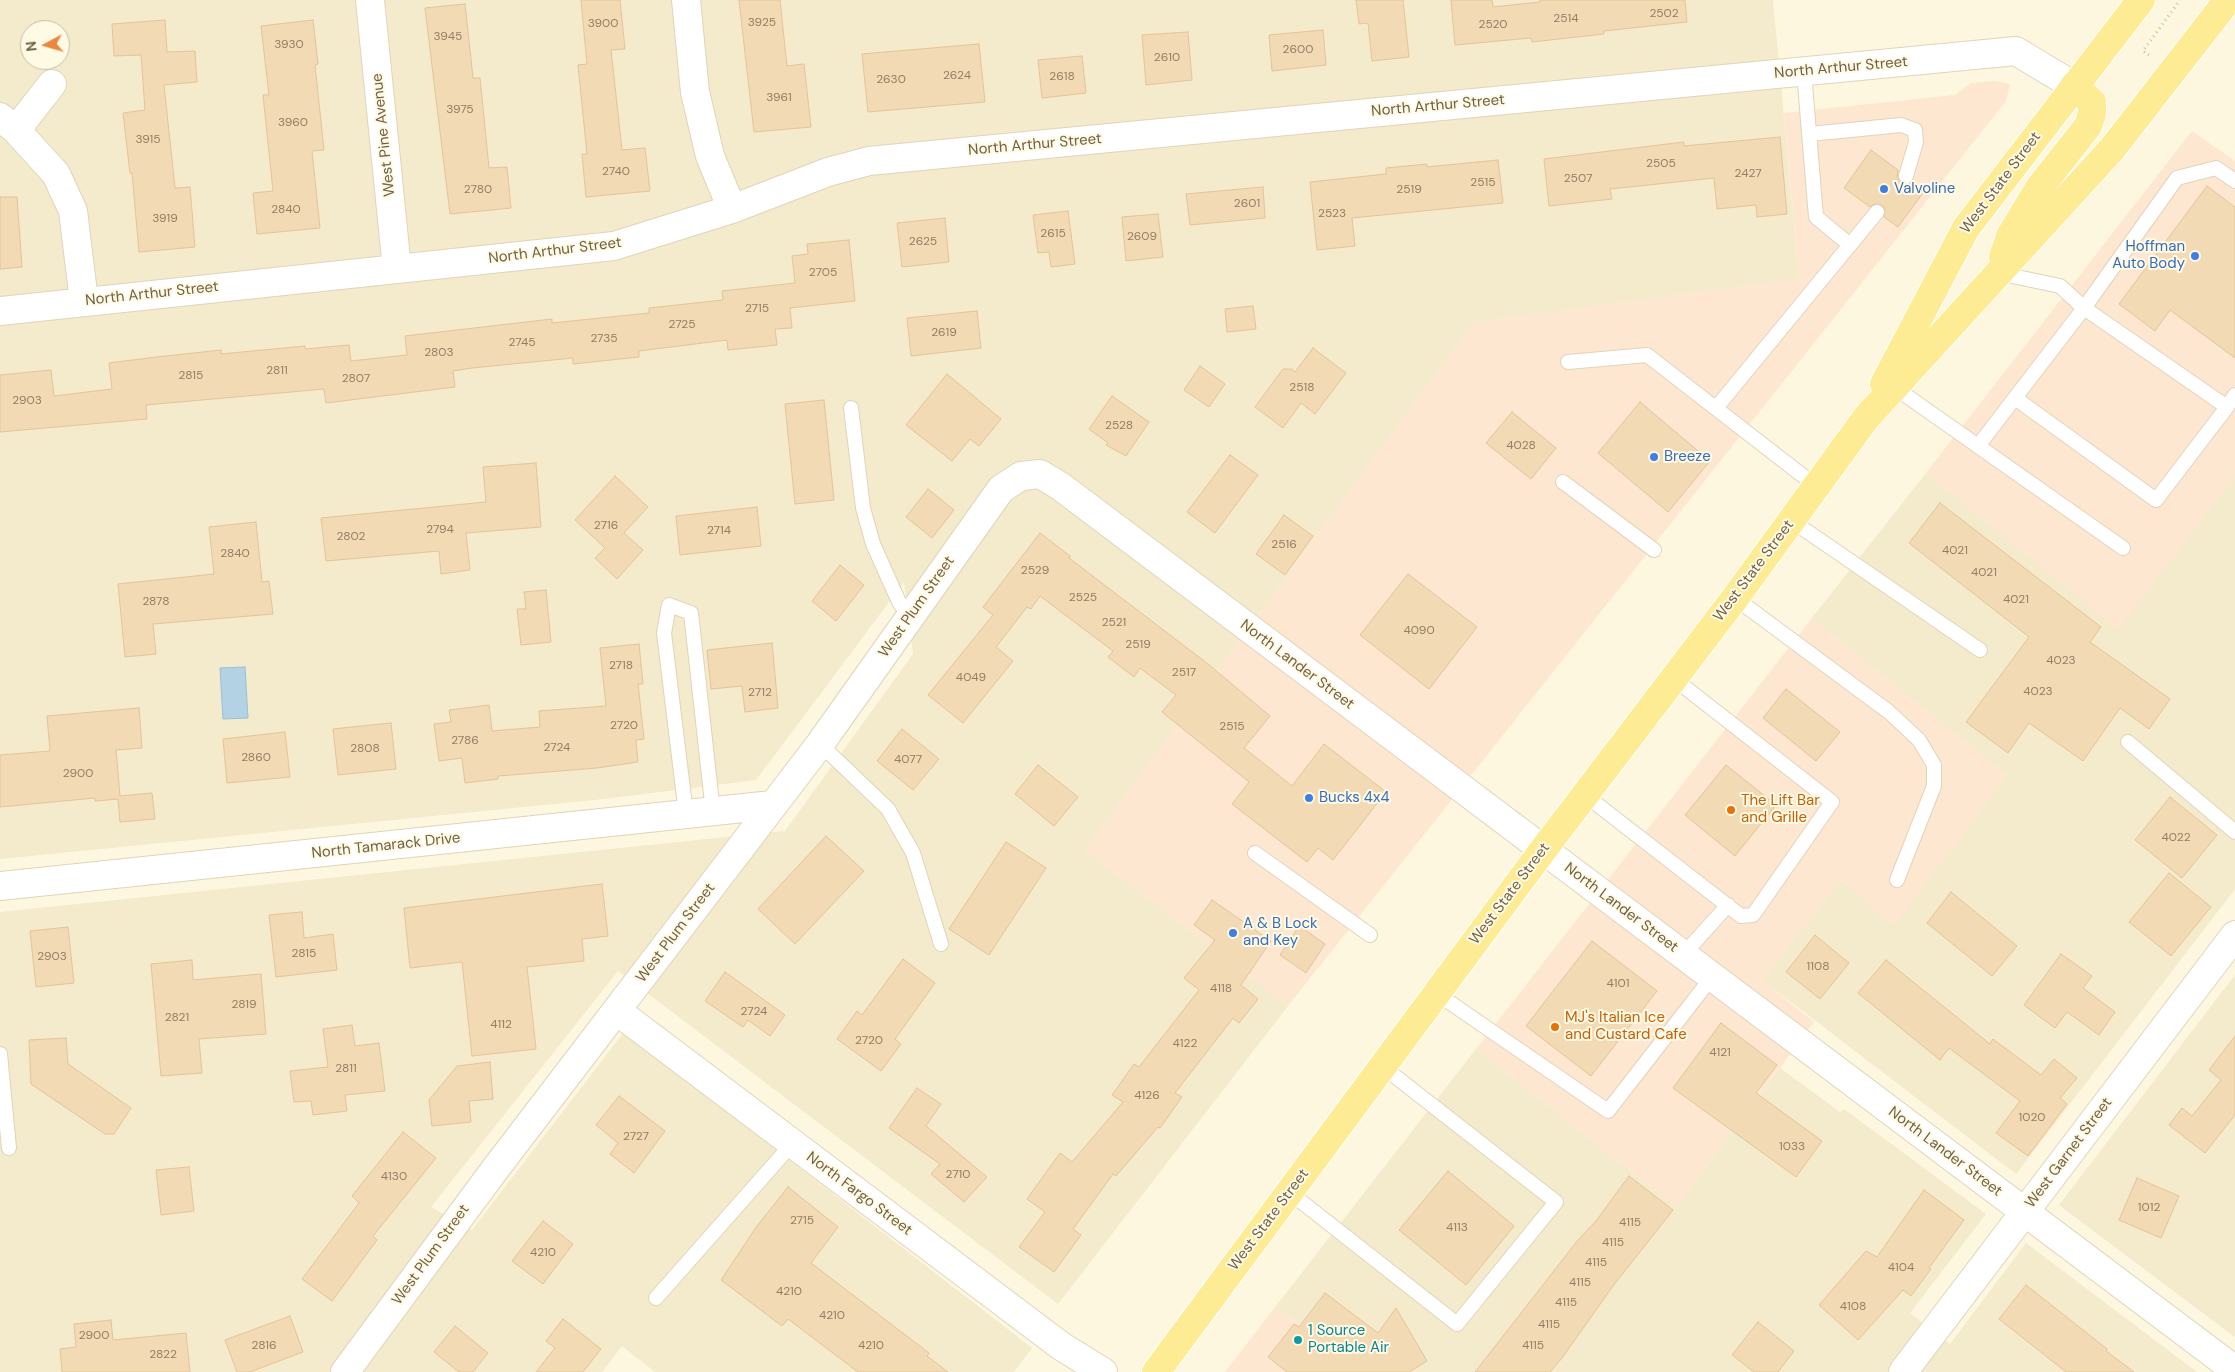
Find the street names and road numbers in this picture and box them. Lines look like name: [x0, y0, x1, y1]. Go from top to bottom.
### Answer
street label: North Arthur Street: [1773, 53, 1909, 83]
street label: West Pine Avenue: [369, 73, 399, 197]
street label: North Arthur Street: [1370, 91, 1506, 121]
street label: West State Street: [1957, 129, 2045, 237]
street label: North Arthur Street: [967, 130, 1103, 160]
street label: North Arthur Street: [487, 234, 623, 268]
street label: North Arthur Street: [84, 278, 220, 310]
street label: West State Street: [1710, 517, 1798, 625]
street label: West Plum Street: [875, 553, 959, 661]
street label: North Lander Street: [1236, 616, 1358, 714]
street label: North Tamarack Drive: [311, 829, 461, 863]
street label: West State Street: [1466, 840, 1554, 948]
street label: North Lander Street: [1560, 859, 1682, 957]
street label: West Plum Street: [633, 880, 719, 986]
street label: West Garnet Street: [2022, 1094, 2116, 1212]
street label: North Lander Street: [1884, 1103, 2006, 1201]
street label: North Fargo Street: [803, 1148, 915, 1240]
street label: West State Street: [1225, 1166, 1313, 1274]
street label: West Plum Street: [388, 1201, 474, 1309]

